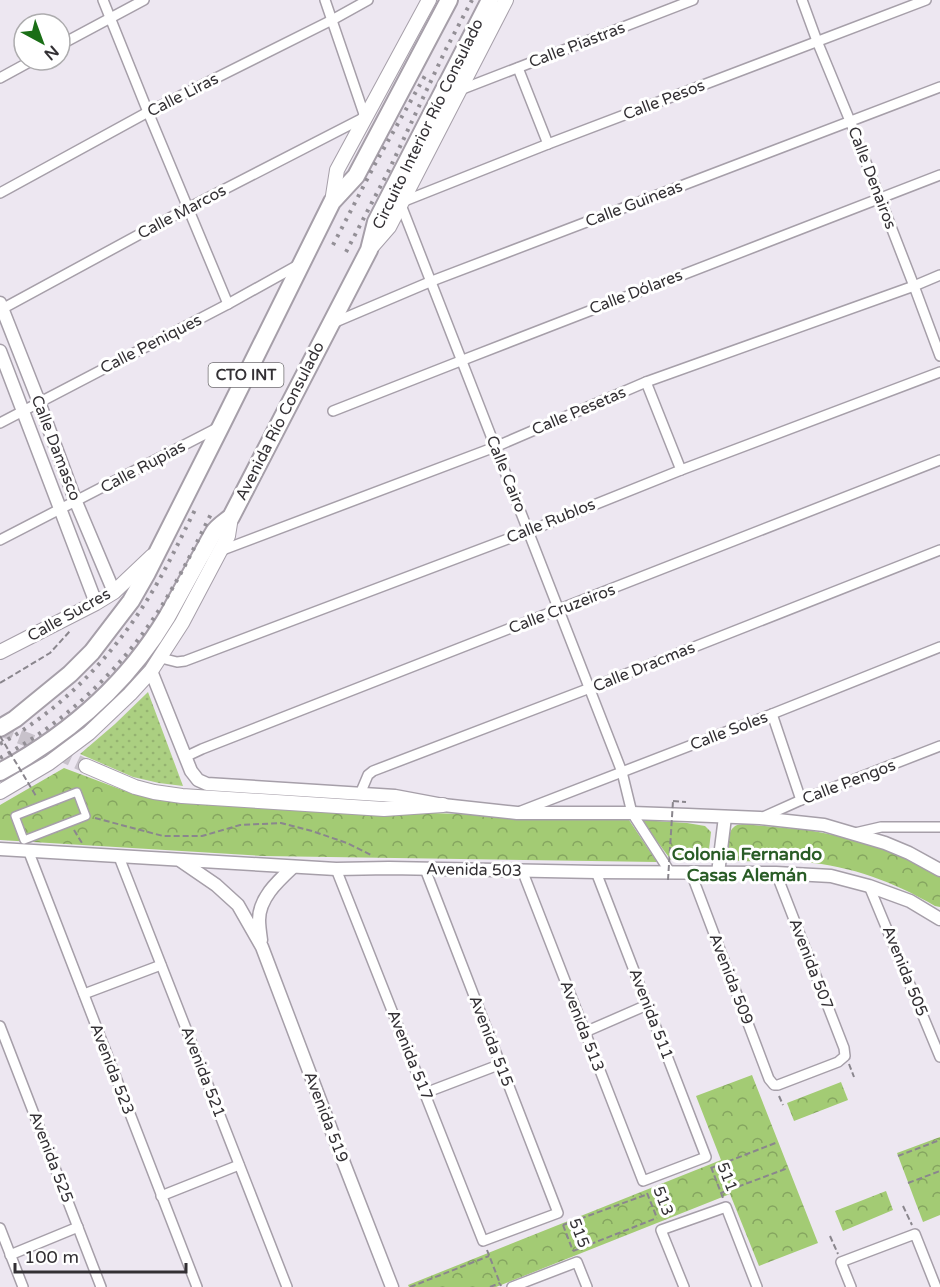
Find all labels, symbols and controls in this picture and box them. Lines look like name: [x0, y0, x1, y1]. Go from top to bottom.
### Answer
north arrow: [12, 12, 72, 72]
street label: Circuito Interior Río Consulado: [368, 15, 488, 233]
street label: Calle Piastras: [526, 17, 628, 73]
text: N: [40, 41, 63, 64]
street label: Calle Liras: [144, 69, 222, 121]
street label: Calle Pesos: [620, 75, 708, 125]
street label: Calle Denairos: [843, 124, 901, 232]
street label: Calle Guineas: [583, 176, 685, 232]
street label: Calle Marcos: [134, 180, 230, 244]
street label: Calle Dólares: [587, 265, 685, 319]
street label: Calle Peniques: [97, 310, 205, 378]
street label: Avenida Río Consulado: [231, 338, 329, 504]
road number: CTO INT: [208, 363, 284, 387]
street label: Calle Pesetas: [529, 382, 629, 440]
street label: Calle Damasco: [27, 392, 85, 504]
street label: Calle Cairo: [482, 433, 530, 515]
street label: Calle Rupias: [97, 436, 189, 498]
street label: Calle Rublos: [504, 494, 598, 548]
street label: Calle Cruzeiros: [506, 580, 618, 638]
street label: Calle Sucres: [24, 584, 114, 646]
street label: Calle Dracmas: [590, 637, 698, 697]
street label: Calle Soles: [687, 707, 771, 755]
street label: Calle Pengos: [800, 755, 898, 809]
district label: Colonia Fernando Casas Alemán: [672, 843, 822, 886]
street label: Avenida 503: [426, 859, 522, 881]
street label: Avenida 507: [784, 916, 838, 1012]
street label: Avenida 505: [878, 923, 932, 1019]
street label: Avenida 509: [704, 931, 758, 1027]
street label: Avenida 511: [624, 966, 678, 1062]
street label: Avenida 513: [555, 978, 609, 1074]
street label: Avenida 515: [464, 993, 518, 1089]
street label: Avenida 517: [383, 1007, 437, 1103]
street label: Avenida 523: [85, 1021, 139, 1117]
street label: Avenida 521: [176, 1024, 230, 1120]
street label: Avenida 519: [299, 1069, 353, 1165]
street label: Avenida 525: [24, 1109, 78, 1205]
street label: 511: [712, 1159, 742, 1195]
street label: 513: [648, 1183, 678, 1219]
street label: 515: [564, 1215, 594, 1251]
scale bar: [15, 1236, 186, 1274]
text: 100 m: [24, 1246, 79, 1268]

